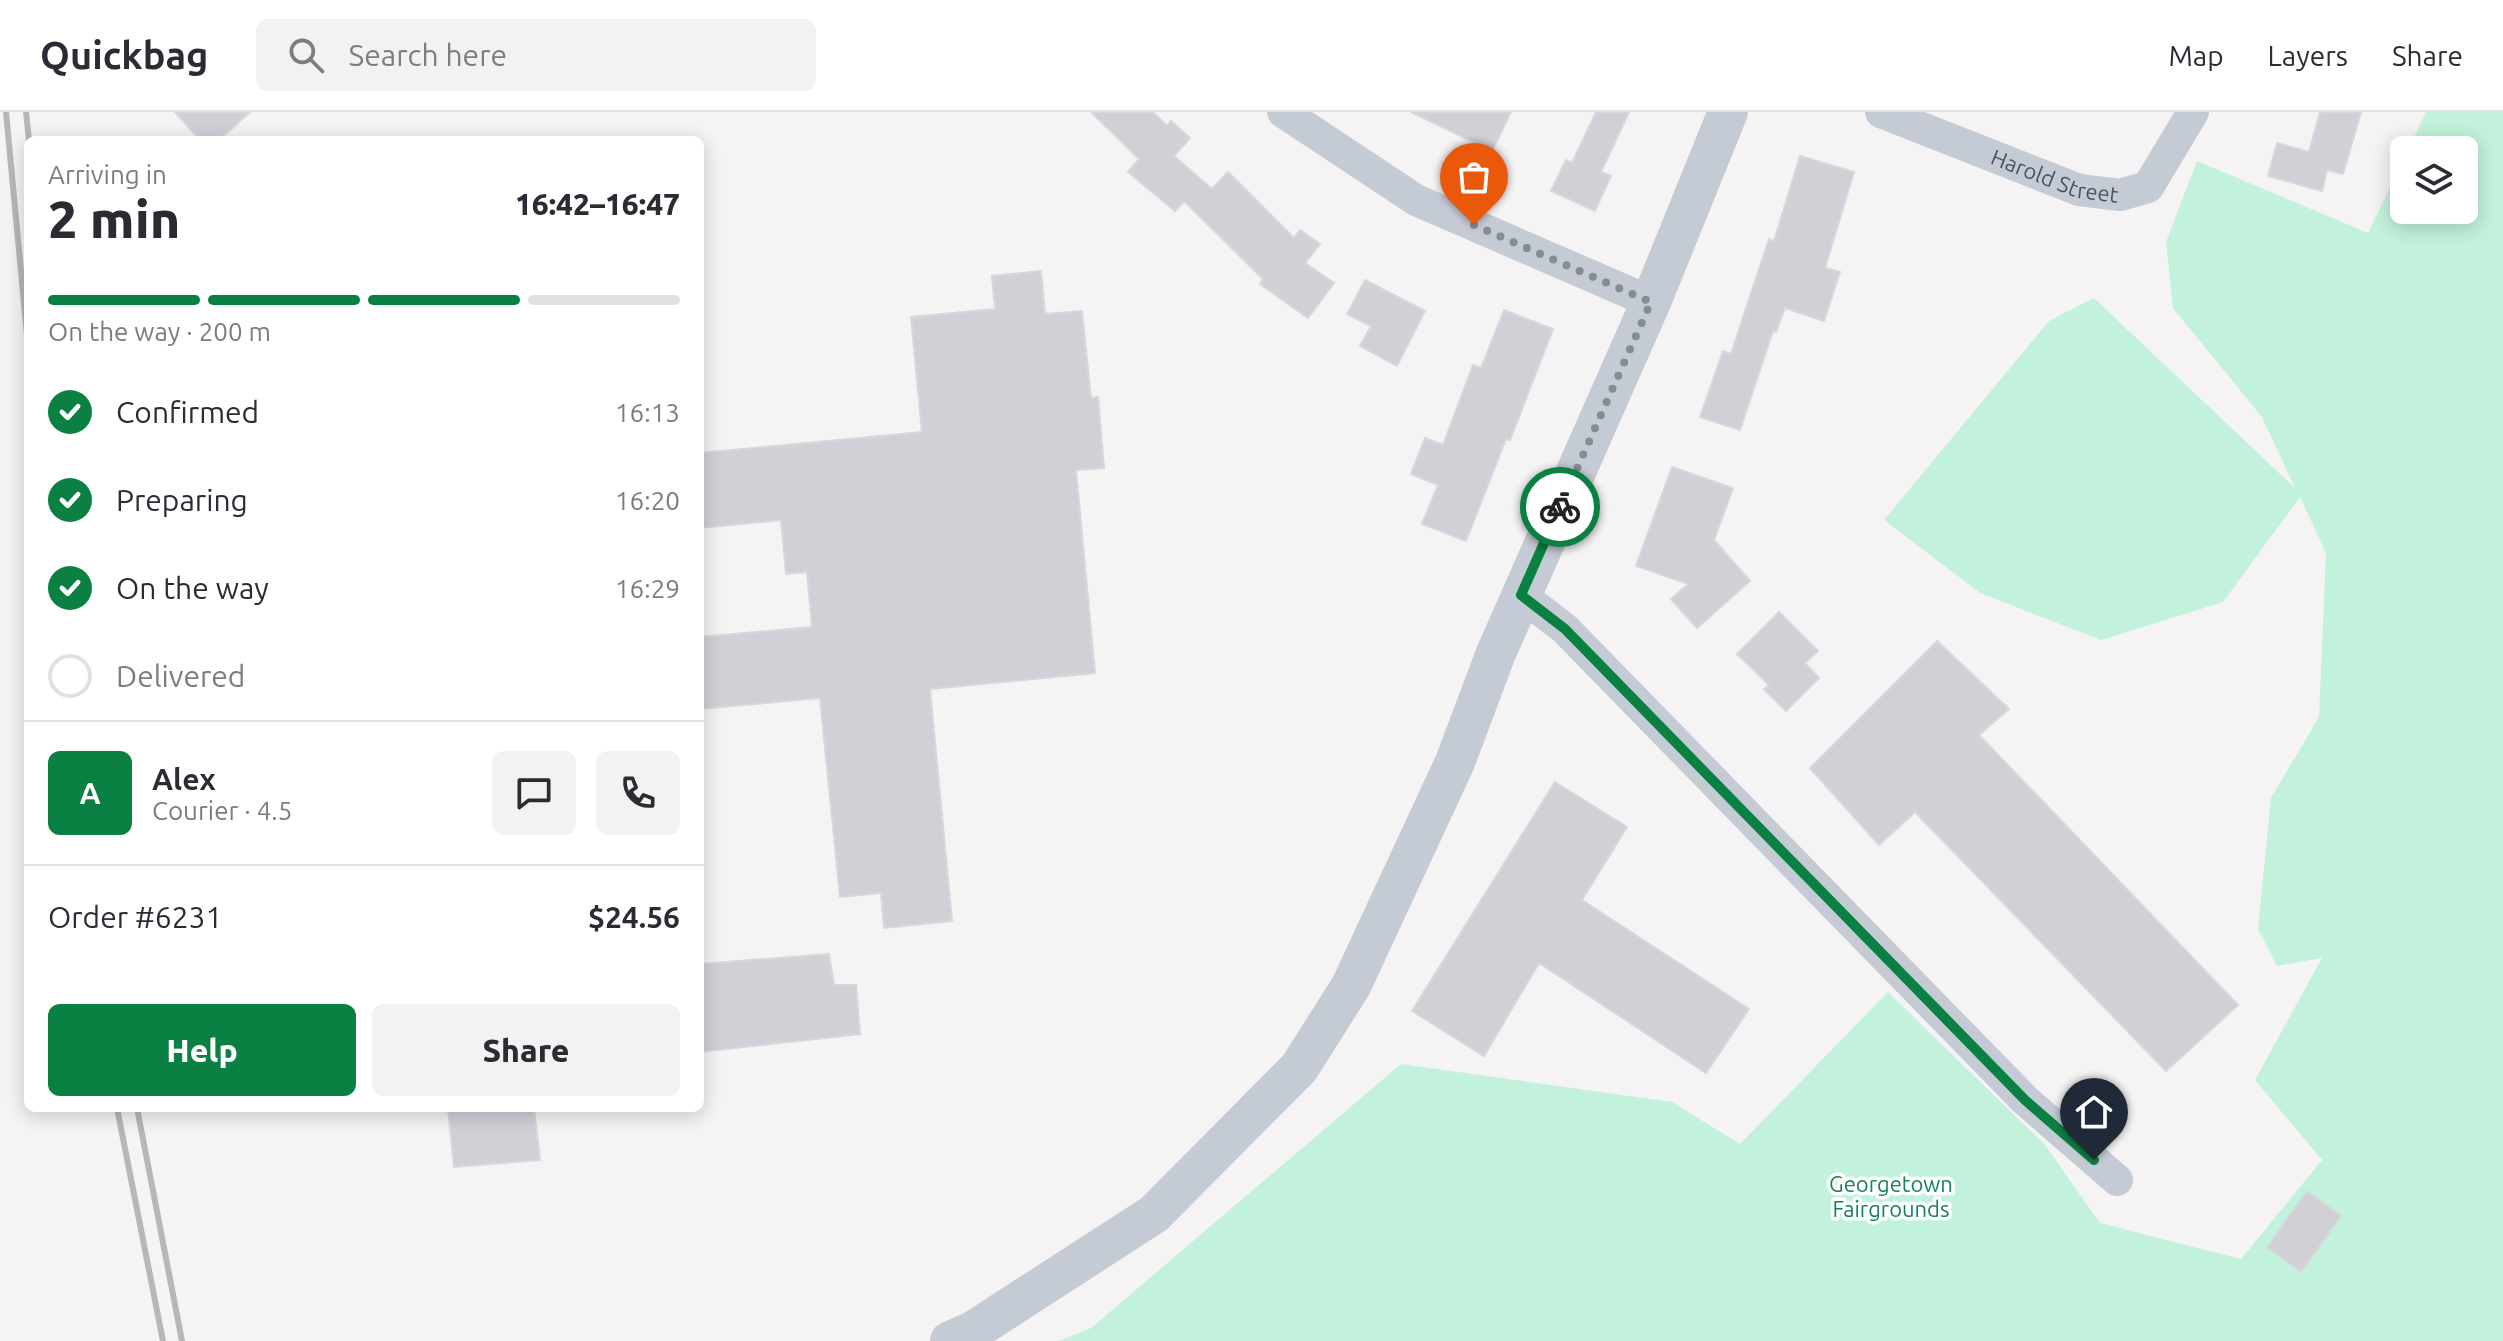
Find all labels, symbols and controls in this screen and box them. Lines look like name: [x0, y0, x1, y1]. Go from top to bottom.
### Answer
search box: [256, 19, 816, 91]
icon: search: [284, 33, 328, 77]
text: Quickbag: [40, 34, 208, 76]
text: Search here: [348, 38, 507, 72]
text: Map: [2168, 40, 2224, 71]
text: Layers: [2268, 40, 2348, 71]
text: Share: [2392, 40, 2463, 71]
map controls: [2390, 136, 2478, 224]
button: layers: [2390, 136, 2478, 224]
pin: [1440, 143, 1508, 225]
street label: Harold Street: [1988, 144, 2120, 207]
icon: bag: [1452, 155, 1496, 199]
text: Arriving in: [48, 160, 167, 189]
text: 16:42–16:47: [515, 187, 680, 221]
text: 2 min: [48, 190, 180, 248]
text: On the way · 200 m: [48, 317, 271, 346]
icon: check: [48, 390, 92, 434]
text: Confirmed: [116, 395, 259, 429]
text: 16:13: [615, 398, 680, 427]
courier: [1520, 467, 1600, 547]
icon: check: [48, 478, 92, 522]
text: Preparing: [116, 483, 248, 517]
icon: bike: [1538, 485, 1582, 529]
text: 16:20: [615, 486, 680, 515]
icon: check: [48, 566, 92, 610]
text: On the way: [116, 571, 269, 605]
text: 16:29: [615, 574, 680, 603]
text: Delivered: [116, 659, 245, 693]
button: chat: [492, 751, 576, 835]
button: phone: [596, 751, 680, 835]
text: Alex: [152, 762, 216, 796]
text: A: [79, 776, 101, 810]
text: Courier · 4.5: [152, 796, 292, 825]
text: Order #6231: [48, 900, 222, 934]
text: $24.56: [588, 900, 680, 934]
button: Help: [48, 1004, 356, 1096]
button: Share: [372, 1004, 680, 1096]
pin: [2060, 1078, 2128, 1160]
icon: home: [2072, 1090, 2116, 1134]
park label: Georgetown Fairgrounds: [1829, 1171, 1953, 1221]

